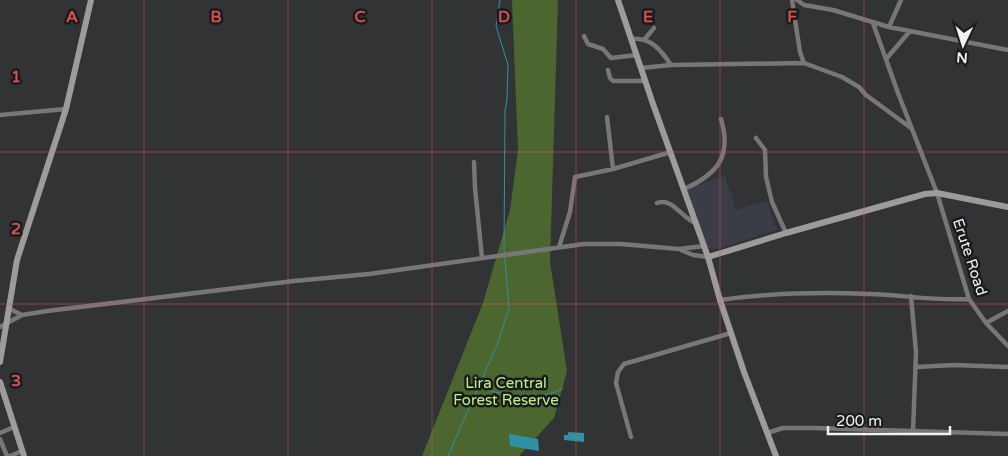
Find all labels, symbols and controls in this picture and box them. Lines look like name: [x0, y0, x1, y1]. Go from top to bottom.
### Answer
text: A: [66, 7, 78, 27]
text: B: [210, 7, 222, 27]
text: C: [354, 7, 366, 27]
text: D: [498, 7, 510, 27]
text: E: [643, 7, 653, 27]
text: F: [787, 7, 797, 27]
north arrow: [938, 20, 988, 70]
text: N: [956, 49, 968, 66]
text: 1: [11, 67, 21, 87]
street label: Erute Road: [949, 216, 991, 298]
text: 2: [11, 219, 21, 239]
text: 3: [11, 371, 21, 391]
park label: Lira Central Forest Reserve: [453, 374, 559, 409]
scale bar: [828, 404, 950, 436]
text: 200 m: [836, 412, 882, 430]

